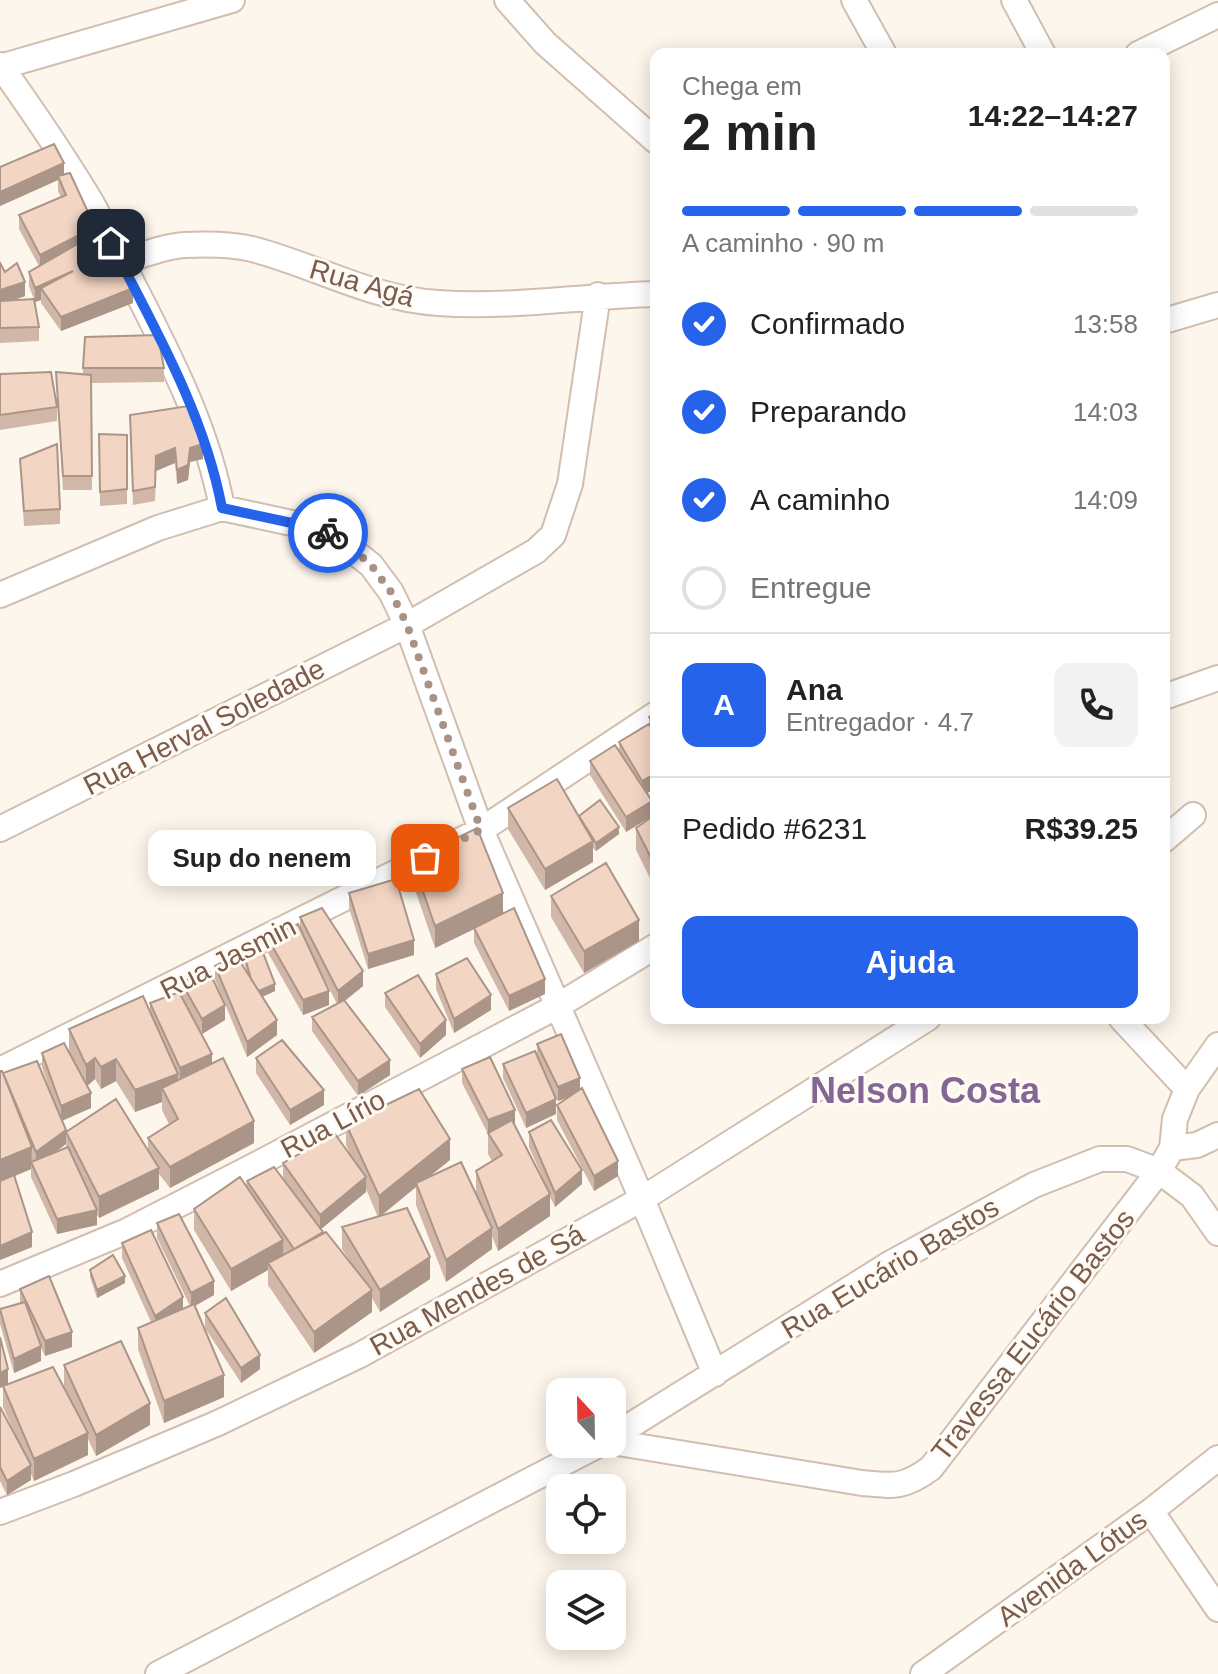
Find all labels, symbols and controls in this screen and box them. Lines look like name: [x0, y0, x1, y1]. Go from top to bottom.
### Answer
text: Chega em: [682, 71, 802, 101]
text: 14:22–14:27: [968, 99, 1138, 132]
text: 2 min: [682, 103, 818, 161]
pin: [77, 209, 145, 277]
icon: home: [89, 221, 133, 265]
text: A caminho · 90 m: [682, 228, 884, 258]
street label: Rua Agá: [306, 253, 418, 313]
icon: check: [682, 302, 726, 346]
text: Confirmado: [750, 307, 905, 340]
text: 13:58: [1073, 309, 1138, 339]
icon: check: [682, 390, 726, 434]
text: Preparando: [750, 395, 907, 428]
text: 14:03: [1073, 397, 1138, 427]
icon: check: [682, 478, 726, 522]
text: A caminho: [750, 483, 890, 516]
text: 14:09: [1073, 485, 1138, 515]
courier: [288, 493, 368, 573]
icon: bike: [306, 511, 350, 555]
text: Entregue: [750, 571, 872, 604]
street label: Rua Herval Soledade: [78, 653, 330, 801]
button: phone: [1054, 663, 1138, 747]
text: Ana: [786, 673, 843, 706]
text: A: [713, 688, 735, 721]
text: Entregador · 4.7: [786, 707, 974, 737]
text: Pedido #6231: [682, 812, 867, 845]
text: R$39.25: [1025, 812, 1138, 845]
pin: [391, 824, 459, 892]
callout: Sup do nenem: [149, 830, 377, 886]
icon: bag: [403, 836, 447, 880]
text: Sup do nenem: [172, 843, 352, 873]
street label: Rua Jasmin: [155, 911, 301, 1005]
button: Ajuda: [682, 916, 1138, 1008]
district label: Nelson Costa: [810, 1070, 1041, 1111]
street label: Rua Lírio: [276, 1084, 390, 1164]
street label: Rua Eucário Bastos: [776, 1191, 1004, 1345]
street label: Travessa Eucário Bastos: [925, 1203, 1141, 1467]
street label: Rua Mendes de Sá: [365, 1218, 590, 1362]
north arrow: [546, 1378, 626, 1458]
map controls: [546, 1378, 626, 1650]
button: locate: [546, 1474, 626, 1554]
street label: Avenida Lótus: [991, 1503, 1153, 1633]
button: layers: [546, 1570, 626, 1650]

